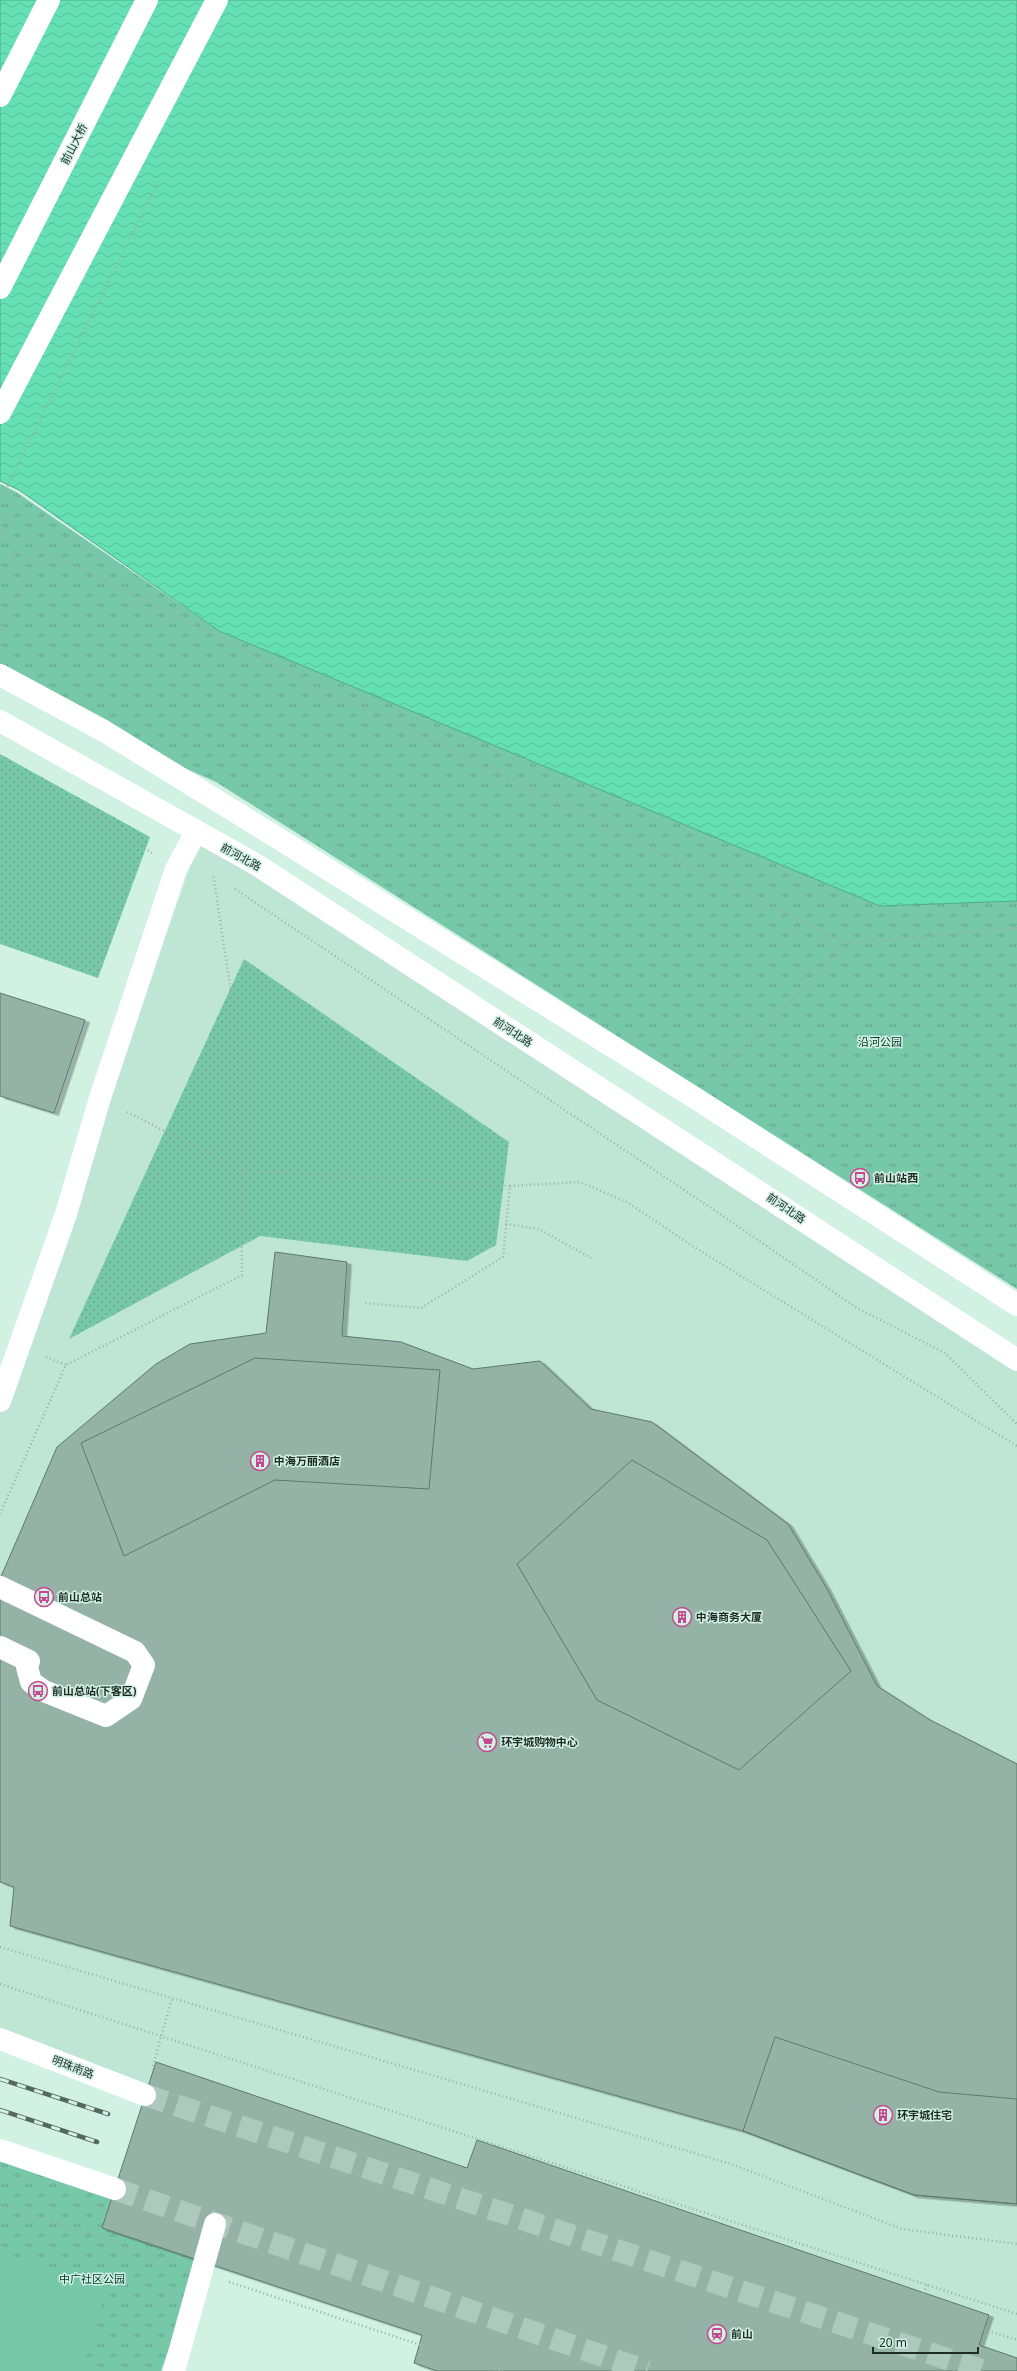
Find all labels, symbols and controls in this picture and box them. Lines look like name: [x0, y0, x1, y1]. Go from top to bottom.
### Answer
street label: 前山大桥: [57, 121, 90, 167]
street label: 前河北路: [218, 839, 264, 874]
street label: 前河北路: [491, 1013, 536, 1050]
park label: 沿河公园: [858, 1034, 902, 1049]
bus stop icon: 前山站西: [849, 1167, 871, 1189]
place label: 前山站西: [874, 1170, 918, 1185]
street label: 前河北路: [764, 1189, 809, 1226]
building icon: 中海万丽酒店: [249, 1450, 271, 1472]
place label: 中海万丽酒店: [274, 1453, 340, 1468]
bus stop icon: 前山总站: [33, 1586, 55, 1608]
place label: 前山总站: [58, 1589, 102, 1604]
building icon: 中海商务大厦: [671, 1606, 693, 1628]
place label: 中海商务大厦: [696, 1609, 762, 1624]
bus stop icon: 前山总站(下客区): [27, 1680, 49, 1702]
place label: 前山总站(下客区): [52, 1683, 137, 1698]
supermarket icon: 环宇城购物中心: [476, 1731, 498, 1753]
place label: 环宇城购物中心: [501, 1734, 578, 1749]
street label: 明珠南路: [50, 2052, 96, 2081]
building icon: 环宇城住宅: [872, 2104, 894, 2126]
place label: 环宇城住宅: [897, 2107, 952, 2122]
park label: 中广社区公园: [59, 2271, 125, 2286]
station icon: 前山: [706, 2323, 728, 2345]
place label: 前山: [731, 2326, 753, 2341]
scale bar: [873, 2329, 978, 2355]
text: 20 m: [879, 2334, 907, 2351]

